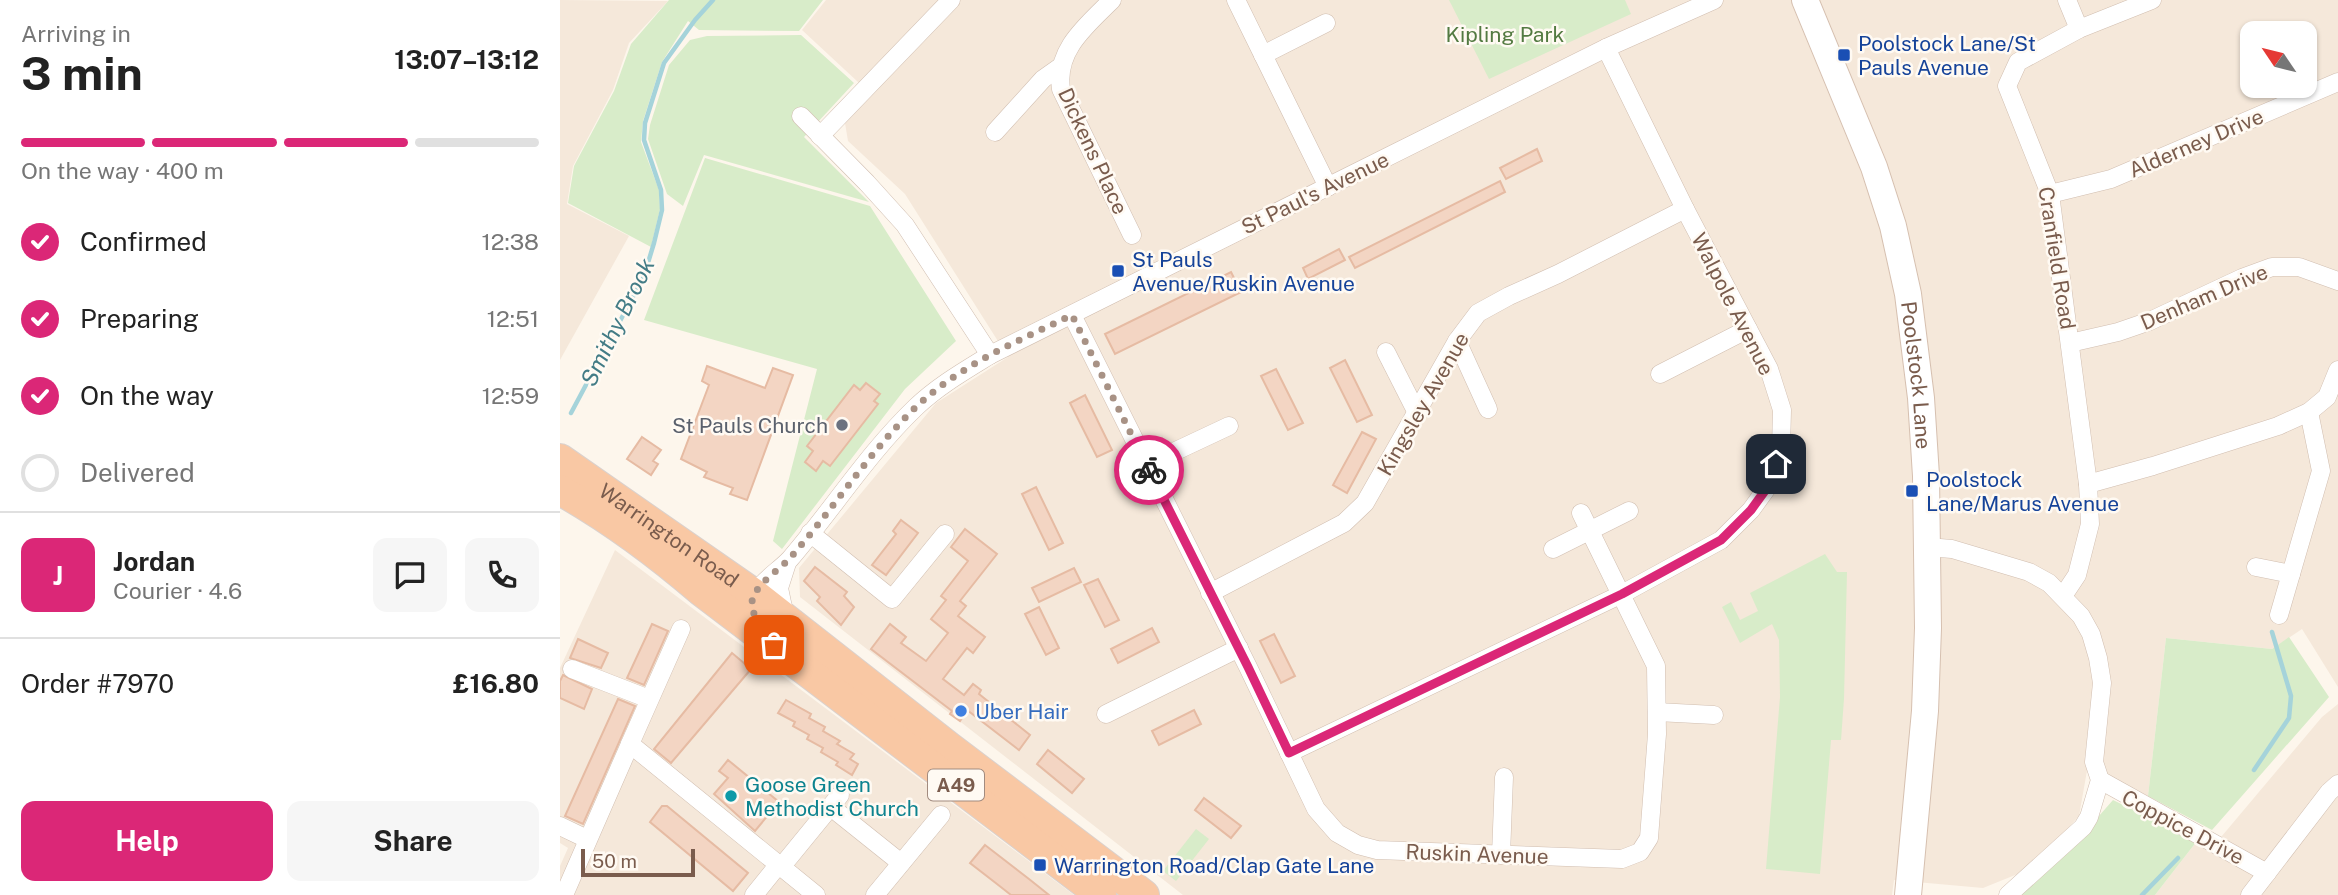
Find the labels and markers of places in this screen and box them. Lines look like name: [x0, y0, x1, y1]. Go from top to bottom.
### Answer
place label: Poolstock Lane/St Pauls Avenue: [1858, 31, 2036, 80]
marker: Poolstock Lane/St Pauls Avenue: [1836, 47, 1852, 63]
place label: St Pauls Avenue/Ruskin Avenue: [1132, 247, 1355, 296]
marker: St Pauls Avenue/Ruskin Avenue: [1110, 263, 1126, 279]
place label: St Pauls Church: [672, 413, 828, 438]
marker: St Pauls Church: [834, 417, 850, 433]
pin: [1746, 434, 1806, 494]
place label: Poolstock Lane/Marus Avenue: [1926, 467, 2119, 516]
marker: Poolstock Lane/Marus Avenue: [1904, 483, 1920, 499]
pin: [744, 615, 804, 675]
place label: Uber Hair: [975, 699, 1069, 724]
marker: Uber Hair: [953, 703, 969, 719]
place label: Goose Green Methodist Church: [745, 772, 919, 821]
marker: Goose Green Methodist Church: [723, 788, 739, 804]
place label: Warrington Road/Clap Gate Lane: [1054, 853, 1374, 878]
marker: Warrington Road/Clap Gate Lane: [1032, 857, 1048, 873]

